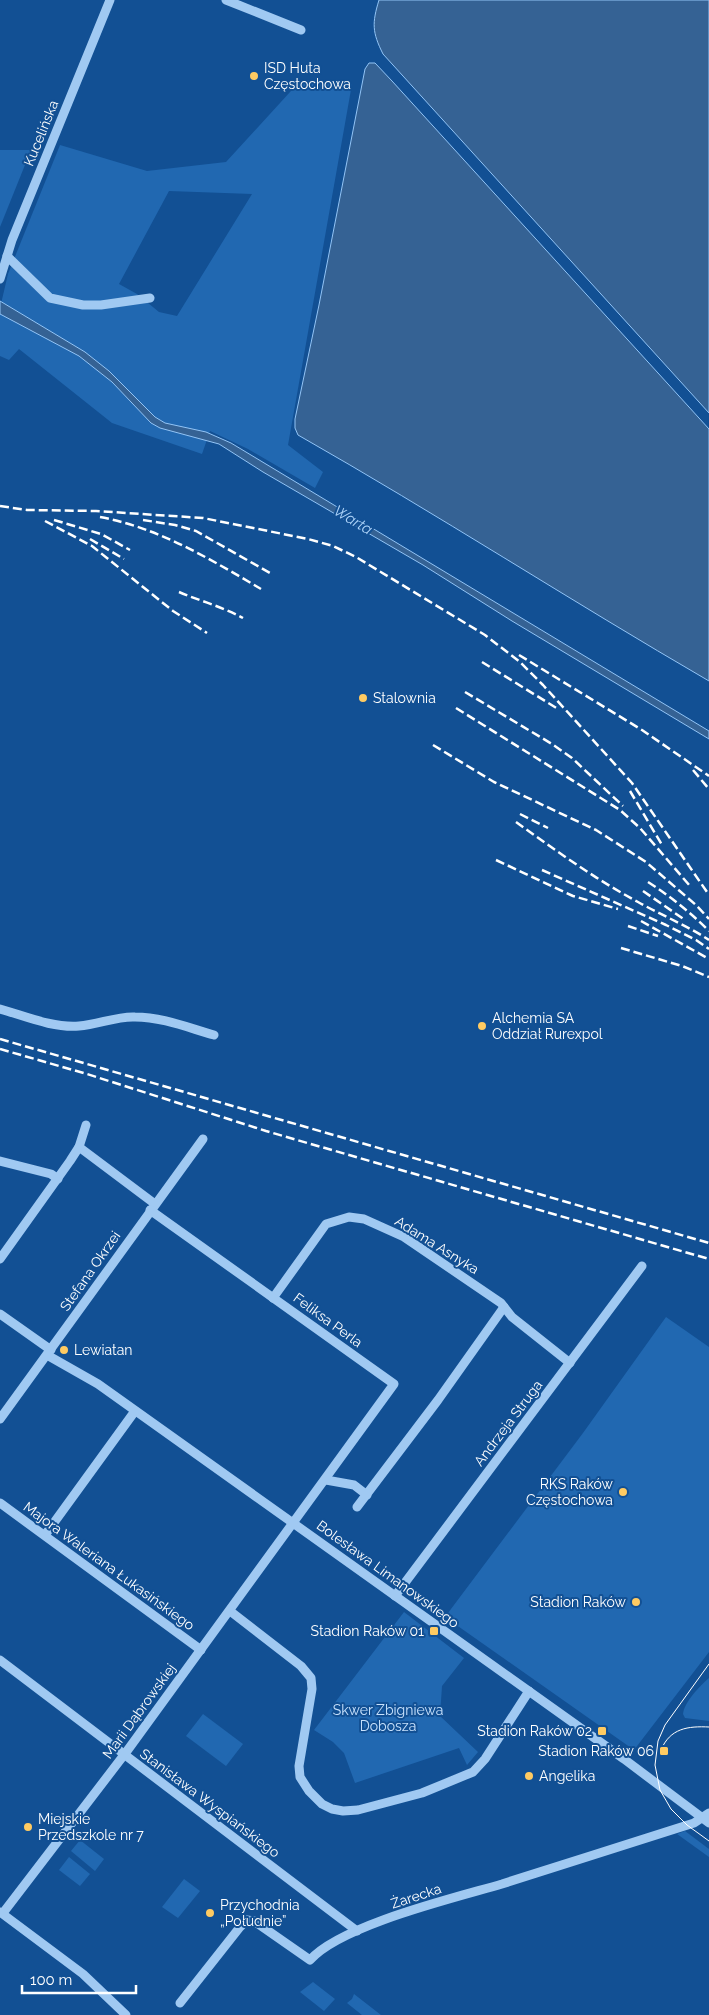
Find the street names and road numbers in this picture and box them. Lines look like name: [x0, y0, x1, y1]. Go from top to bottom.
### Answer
street label: Kucelińska: [21, 98, 61, 168]
street label: Adama Asnyka: [392, 1213, 482, 1277]
street label: Stefana Okrzei: [57, 1228, 123, 1314]
street label: Feliksa Perla: [290, 1290, 366, 1350]
street label: Andrzeja Struga: [471, 1377, 545, 1469]
street label: Majora Waleriana Łukasińskiego: [20, 1499, 198, 1633]
street label: Bolesława Limanowskiego: [314, 1517, 462, 1631]
street label: Marii Dąbrowskiej: [99, 1660, 179, 1762]
street label: Stanisława Wyspiańskiego: [137, 1745, 283, 1861]
street label: Żarecka: [388, 1878, 443, 1912]

